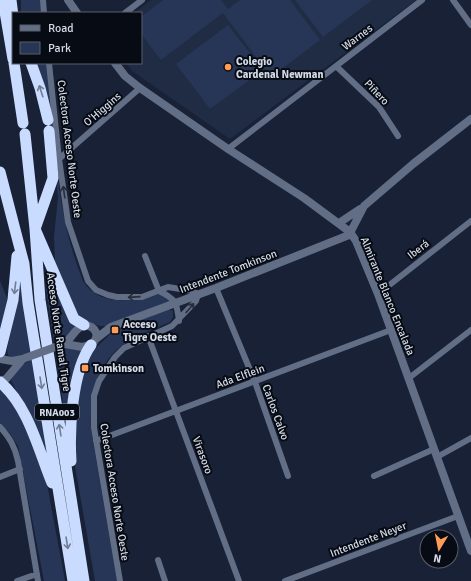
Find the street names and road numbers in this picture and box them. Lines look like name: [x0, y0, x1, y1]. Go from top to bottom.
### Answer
street label: Warnes: [339, 22, 375, 53]
street label: Piñero: [362, 77, 392, 108]
street label: Colectora Acceso Norte Oeste: [55, 79, 84, 219]
street label: O'Higgins: [81, 90, 124, 129]
street label: Almirante Blanco Encalada: [358, 235, 417, 358]
street label: Iberá: [405, 237, 432, 262]
street label: Intendente Tomkinson: [178, 247, 279, 296]
street label: Acceso Norte Ramal Tigre: [44, 272, 73, 392]
street label: Ada Elflein: [214, 362, 266, 391]
street label: Carlos Calvo: [259, 383, 292, 442]
road number: RNA003: [35, 404, 79, 420]
street label: Colectora Acceso Norte Oeste: [97, 423, 132, 562]
street label: Virasoro: [190, 435, 215, 476]
street label: Intendente Neyer: [328, 519, 408, 560]

